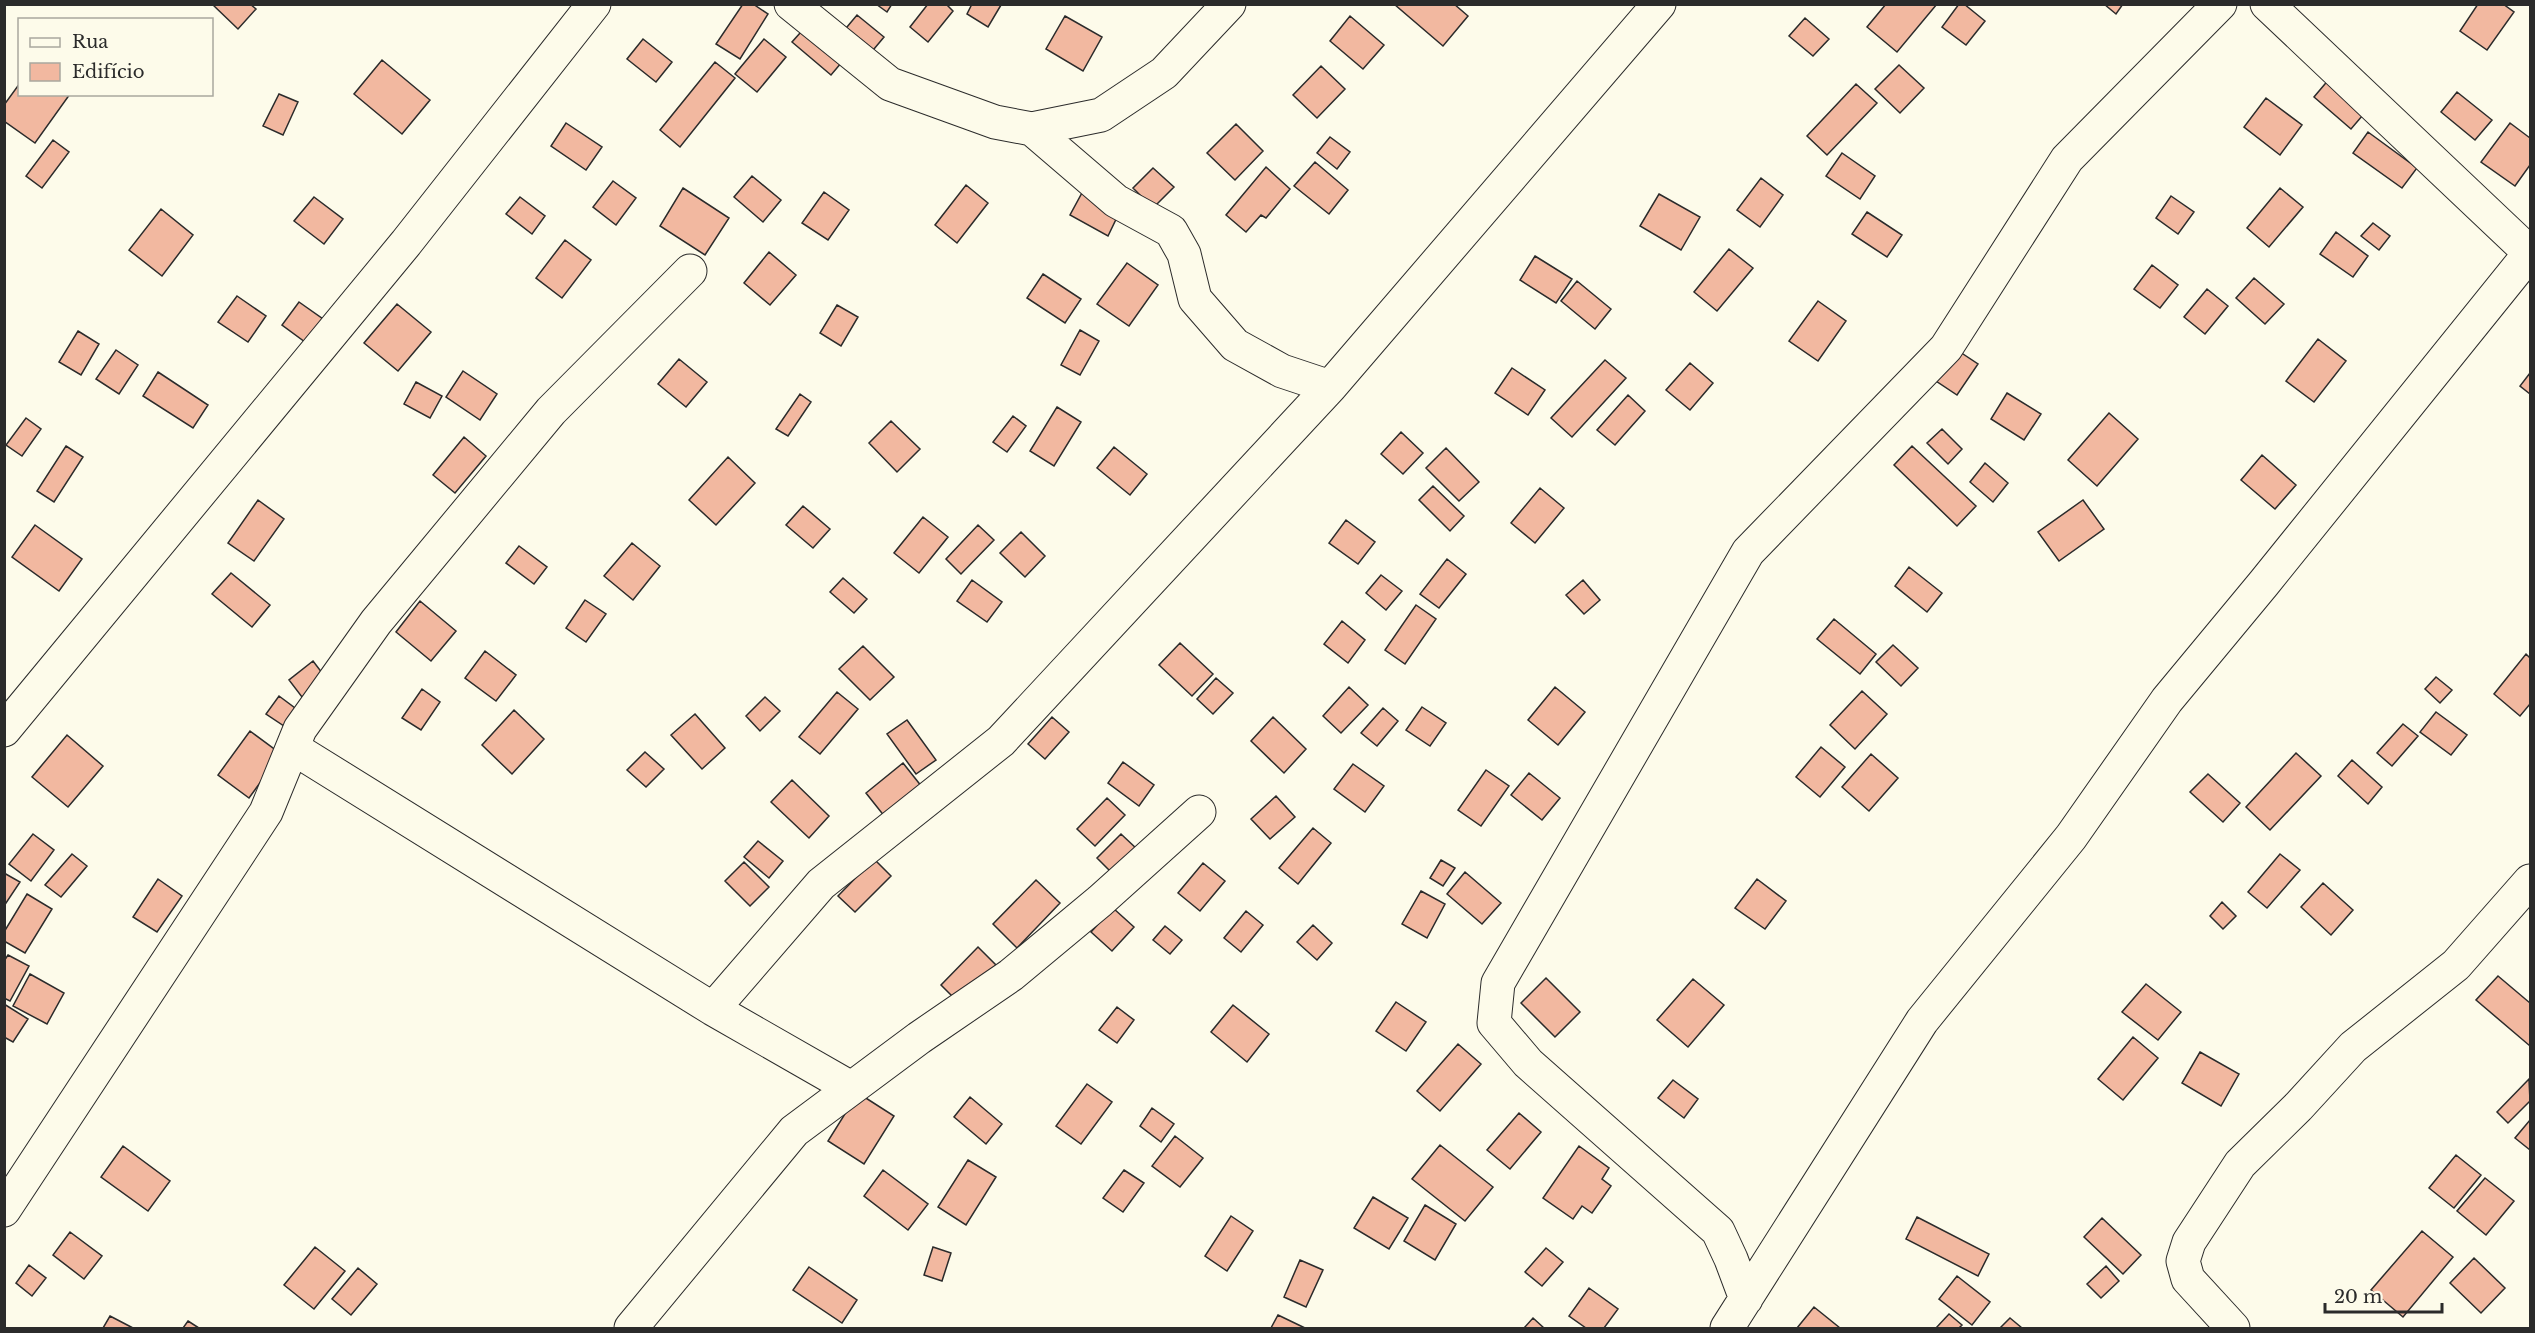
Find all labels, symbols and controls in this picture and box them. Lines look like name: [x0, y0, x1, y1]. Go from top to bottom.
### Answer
legend: [18, 18, 213, 96]
text: Rua: [72, 31, 108, 53]
text: Edifício: [72, 61, 145, 83]
scale bar: [2325, 1276, 2442, 1314]
text: 20 m: [2334, 1286, 2382, 1308]

